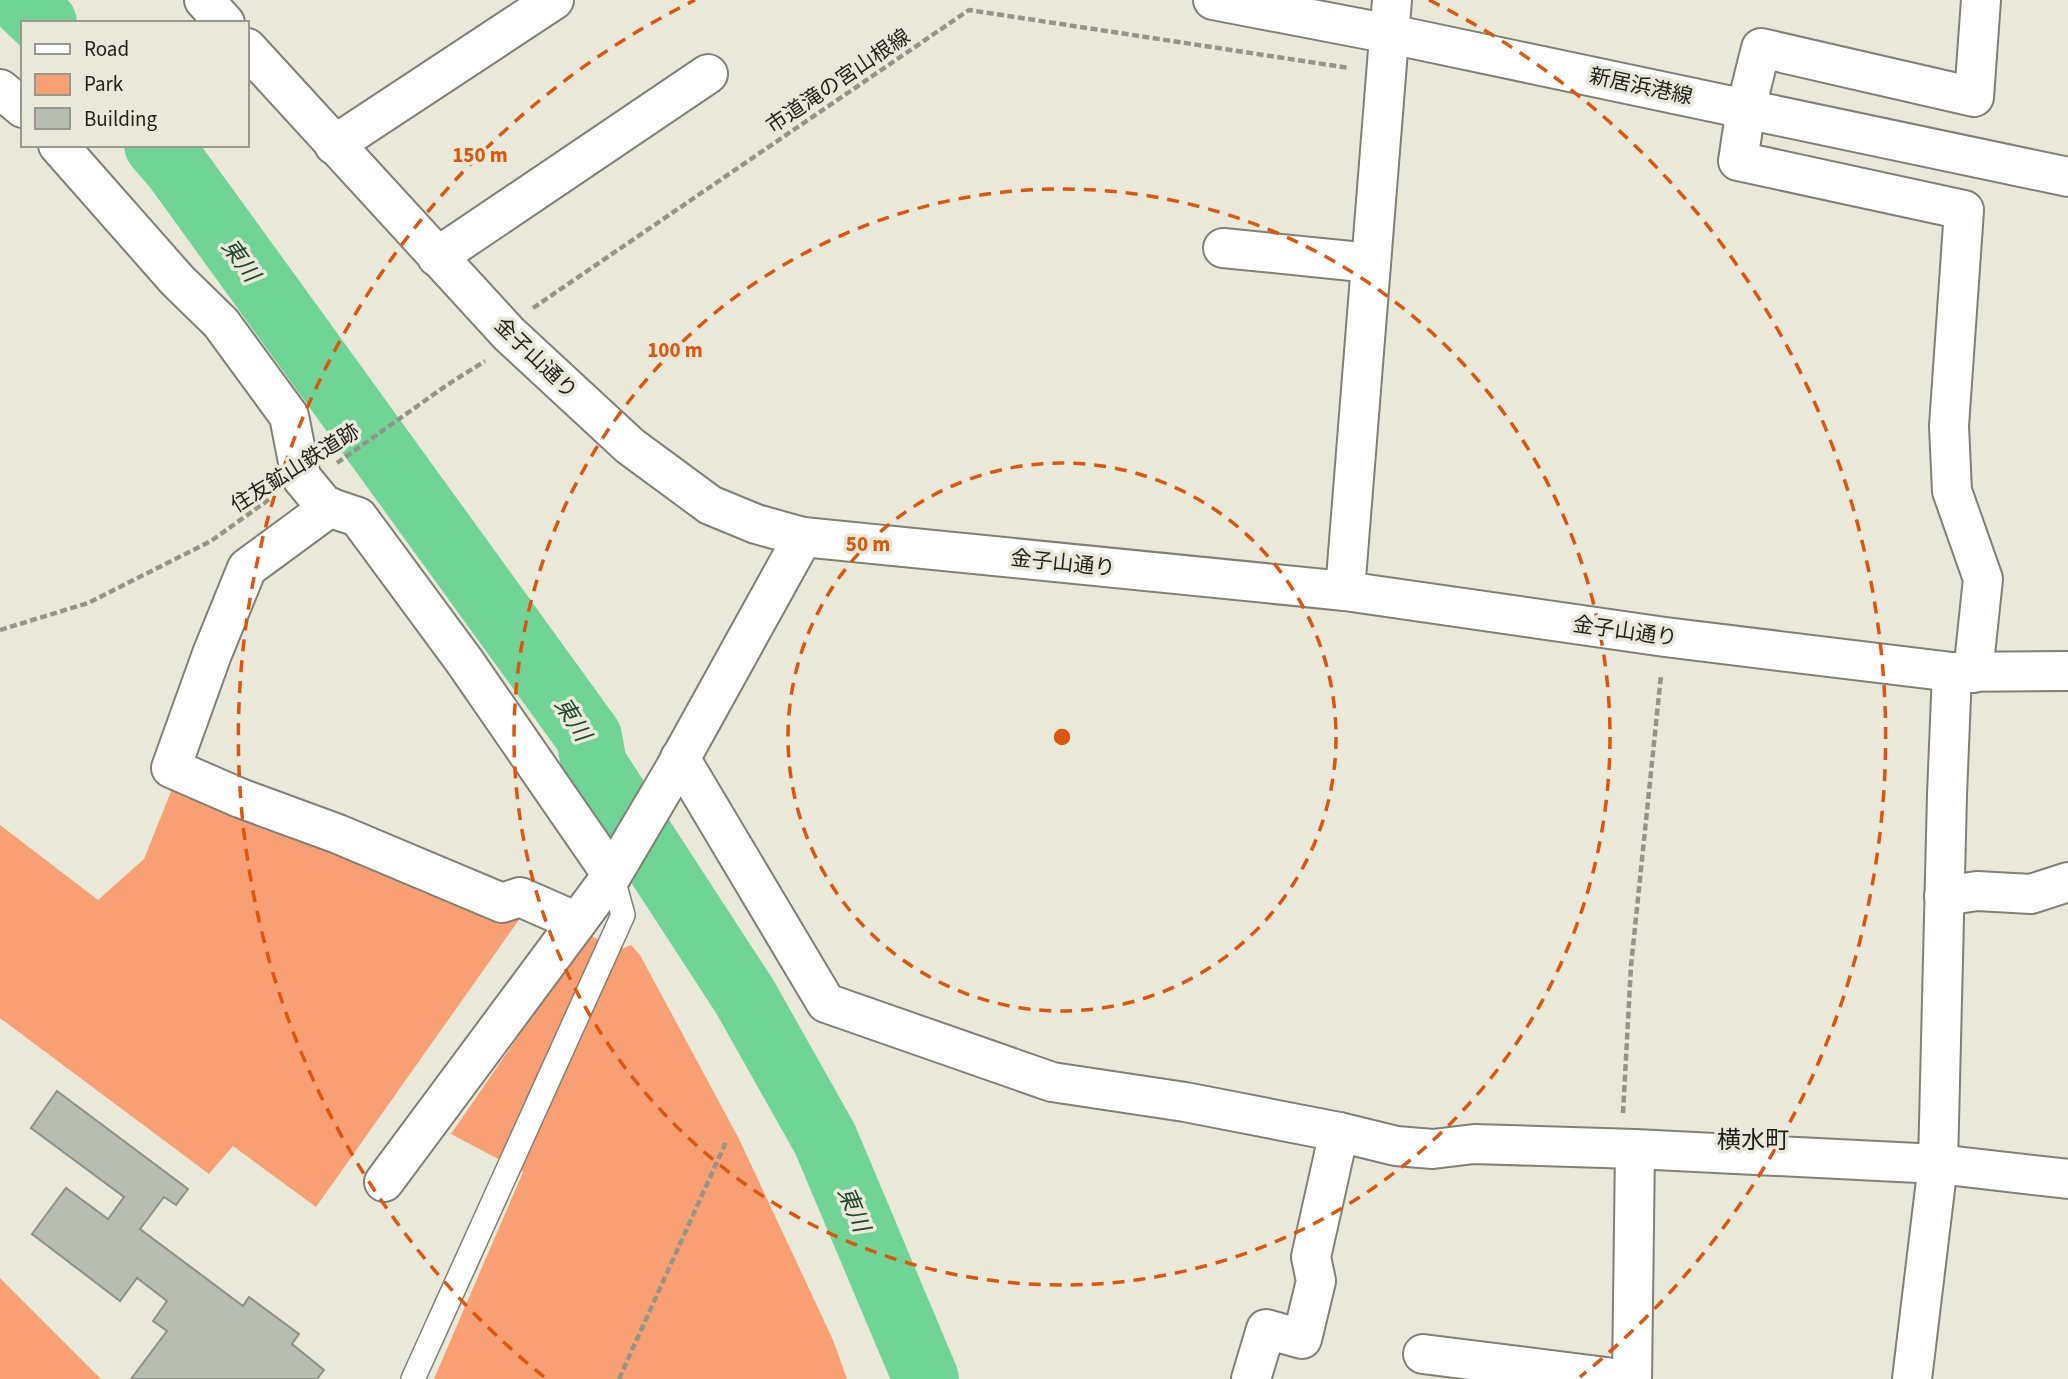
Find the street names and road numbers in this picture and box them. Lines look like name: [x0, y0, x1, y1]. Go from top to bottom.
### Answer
street label: 市道滝の宮山根線: [760, 22, 916, 140]
street label: 新居浜港線: [1587, 60, 1695, 112]
street label: 金子山通り: [488, 311, 584, 405]
street label: 住友鉱山鉄道跡: [225, 416, 365, 520]
street label: 金子山通り: [1009, 543, 1117, 583]
street label: 金子山通り: [1571, 609, 1679, 653]

